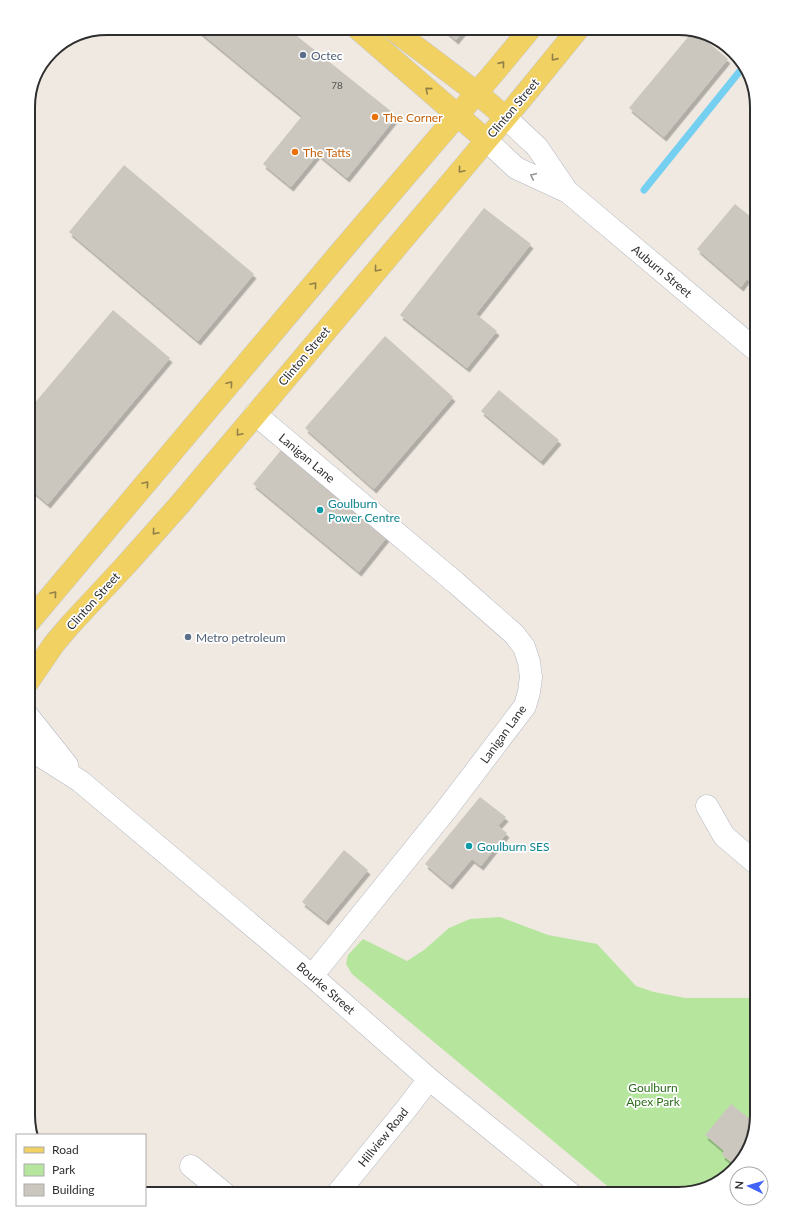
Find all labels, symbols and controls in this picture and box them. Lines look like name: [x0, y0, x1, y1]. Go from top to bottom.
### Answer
place label: Octec: [311, 48, 343, 63]
marker: Octec: [298, 50, 308, 60]
one-way arrow: [551, 54, 558, 61]
one-way arrow: [498, 61, 505, 68]
street label: Clinton Street: [484, 75, 543, 141]
house number: 78: [331, 79, 343, 91]
one-way arrow: [425, 87, 433, 94]
place label: The Corner: [383, 110, 443, 125]
marker: The Corner: [370, 112, 380, 122]
place label: The Tatts: [303, 145, 351, 160]
marker: The Tatts: [290, 147, 300, 157]
one-way arrow: [458, 165, 465, 173]
one-way arrow: [529, 173, 537, 181]
street label: Auburn Street: [629, 242, 696, 301]
one-way arrow: [374, 265, 381, 272]
one-way arrow: [309, 282, 316, 289]
street label: Clinton Street: [275, 323, 334, 389]
one-way arrow: [225, 381, 232, 389]
one-way arrow: [237, 428, 244, 436]
street label: Lanigan Lane: [276, 430, 338, 486]
one-way arrow: [142, 481, 149, 488]
place label: Goulburn Power Centre: [328, 496, 400, 525]
marker: Goulburn Power Centre: [315, 505, 325, 515]
one-way arrow: [152, 527, 159, 535]
street label: Clinton Street: [63, 568, 123, 633]
one-way arrow: [49, 591, 56, 599]
place label: Metro petroleum: [196, 630, 286, 645]
marker: Metro petroleum: [183, 632, 193, 642]
street label: Lanigan Lane: [477, 702, 529, 766]
place label: Goulburn SES: [477, 839, 550, 854]
marker: Goulburn SES: [464, 841, 474, 851]
street label: Bourke Street: [294, 959, 359, 1018]
park label: Goulburn Apex Park: [626, 1080, 681, 1109]
street label: Hillview Road: [355, 1104, 411, 1170]
legend: [16, 1134, 146, 1206]
text: Road: [52, 1142, 79, 1157]
text: Park: [52, 1162, 76, 1177]
north arrow: [729, 1166, 769, 1206]
text: N: [732, 1180, 745, 1190]
text: Building: [52, 1182, 95, 1197]

